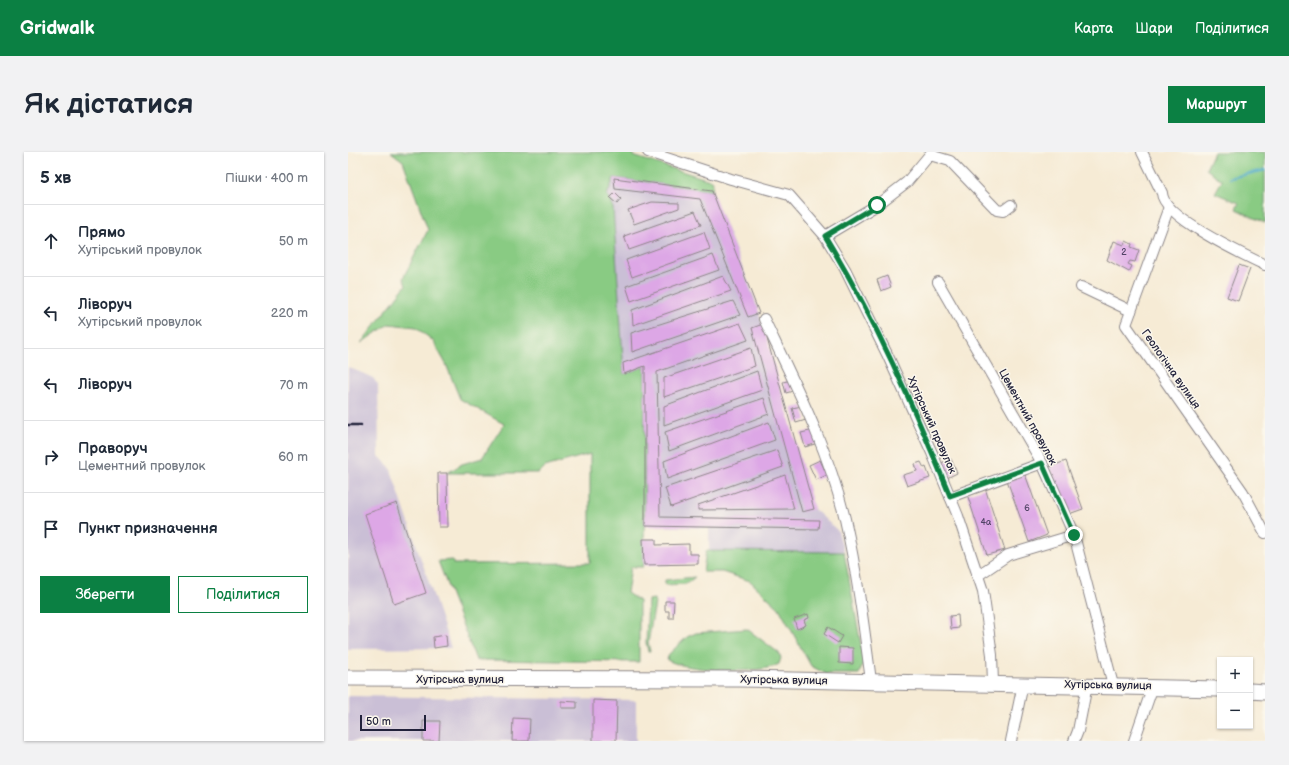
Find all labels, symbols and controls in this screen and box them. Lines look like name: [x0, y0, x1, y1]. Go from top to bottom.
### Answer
text: Gridwalk: [20, 17, 95, 40]
text: Карта: [1074, 20, 1113, 37]
text: Шари: [1135, 20, 1173, 37]
text: Поділитися: [1195, 20, 1269, 37]
button: Маршрут: [1168, 86, 1265, 123]
text: Як дістатися: [24, 88, 193, 121]
text: 5 хв: [40, 168, 71, 188]
text: Пішки · 400 m: [225, 170, 308, 186]
route start: [868, 196, 886, 214]
text: Прямо: [78, 223, 125, 242]
icon: ahead: [40, 230, 62, 252]
text: 50 m: [279, 233, 308, 249]
text: Хутірський провулок: [78, 242, 202, 258]
house number: 2: [1121, 247, 1127, 258]
text: Ліворуч: [78, 295, 132, 314]
icon: left: [40, 302, 62, 324]
text: 220 m: [271, 305, 308, 321]
text: Хутірський провулок: [78, 314, 202, 330]
street label: Геологічна вулиця: [1139, 327, 1203, 411]
street label: Цементний провулок: [996, 367, 1060, 467]
icon: left: [40, 374, 62, 396]
street label: Хутірський провулок: [905, 374, 959, 476]
text: Ліворуч: [78, 375, 132, 394]
text: 70 m: [280, 377, 308, 393]
text: Праворуч: [78, 439, 148, 458]
icon: right: [40, 446, 62, 468]
text: 60 m: [278, 449, 308, 465]
text: Цементний провулок: [78, 458, 205, 474]
house number: 6: [1024, 503, 1030, 514]
house number: 4а: [981, 517, 992, 528]
icon: arrive: [40, 518, 62, 540]
text: Пункт призначення: [78, 519, 218, 538]
route end: [1065, 526, 1083, 544]
button: Зберегти: [40, 576, 170, 613]
button: Поділитися: [178, 576, 308, 613]
map controls: [1217, 657, 1253, 729]
button: +: [1217, 657, 1253, 693]
street label: Хутірська вулиця: [416, 673, 504, 686]
street label: Хутірська вулиця: [740, 673, 828, 687]
street label: Хутірська вулиця: [1064, 678, 1152, 692]
button: −: [1217, 693, 1253, 729]
scale bar: [360, 713, 426, 732]
text: 50 m: [366, 715, 391, 728]

